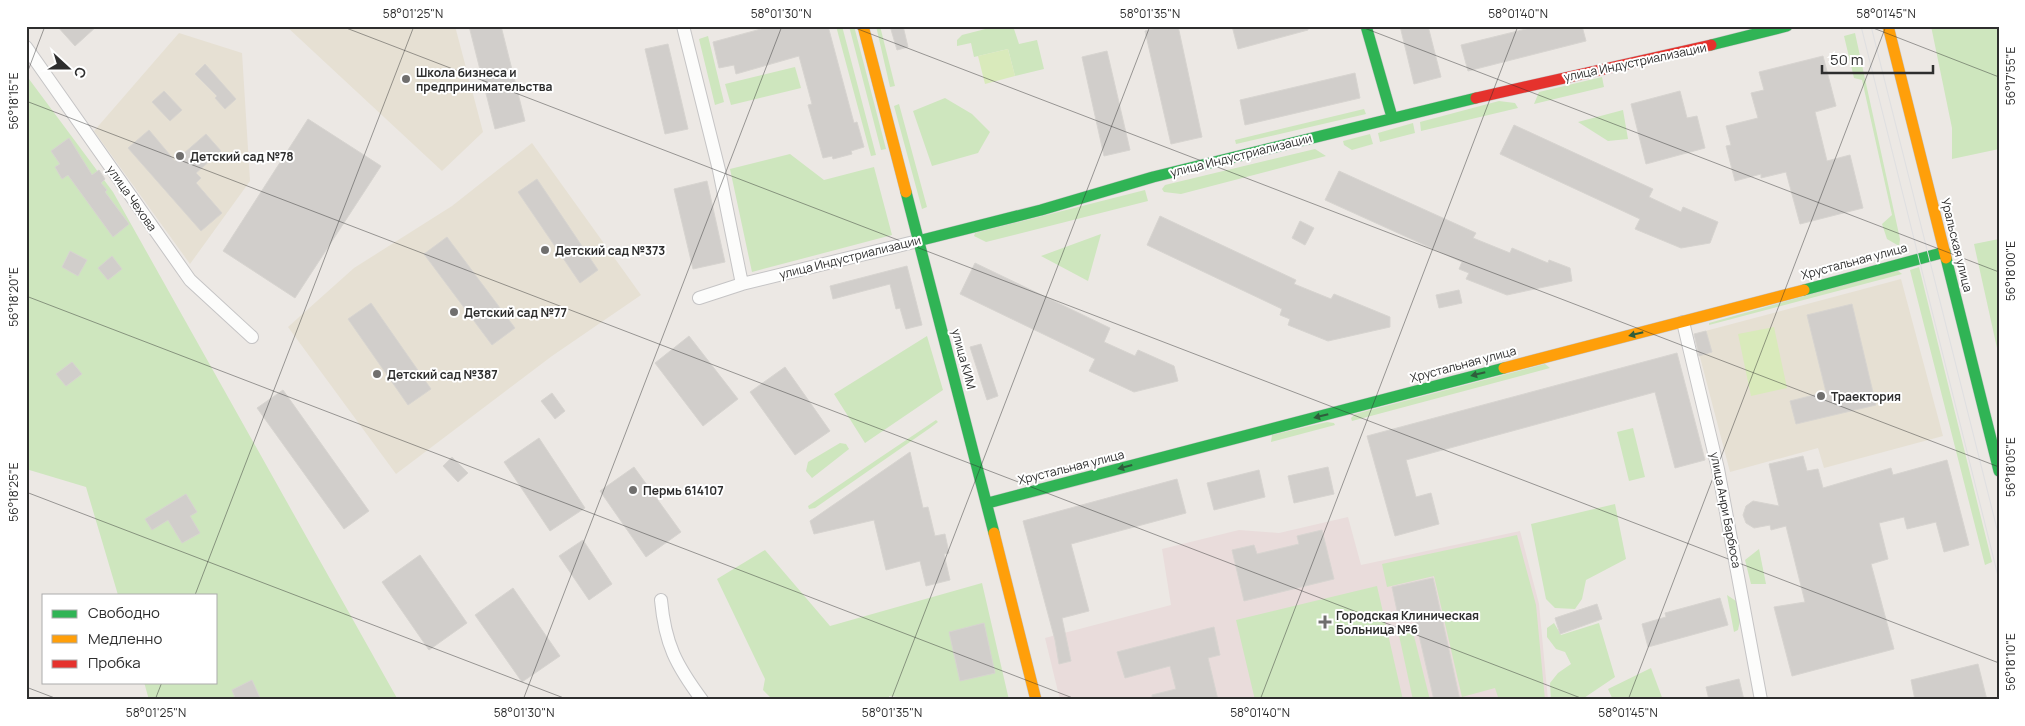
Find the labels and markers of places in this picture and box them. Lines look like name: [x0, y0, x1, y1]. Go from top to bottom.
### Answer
place label: Школа бизнеса и предпринимательства: [416, 64, 553, 95]
marker: Школа бизнеса и предпринимательства: [400, 73, 412, 85]
place label: Детский сад №78: [190, 148, 294, 165]
marker: Детский сад №78: [174, 150, 186, 162]
place label: Детский сад №373: [555, 242, 665, 259]
marker: Детский сад №373: [539, 244, 551, 256]
place label: Детский сад №77: [464, 304, 567, 321]
marker: Детский сад №77: [448, 306, 460, 318]
place label: Детский сад №387: [387, 366, 498, 383]
marker: Детский сад №387: [371, 368, 383, 380]
place label: Траектория: [1831, 388, 1901, 405]
marker: Траектория: [1815, 390, 1827, 402]
place label: Пермь 614107: [643, 482, 724, 499]
marker: Пермь 614107: [627, 484, 639, 496]
place label: Городская Клиническая Больница №6: [1336, 607, 1479, 638]
marker: Городская Клиническая Больница №6: [1318, 615, 1332, 629]

